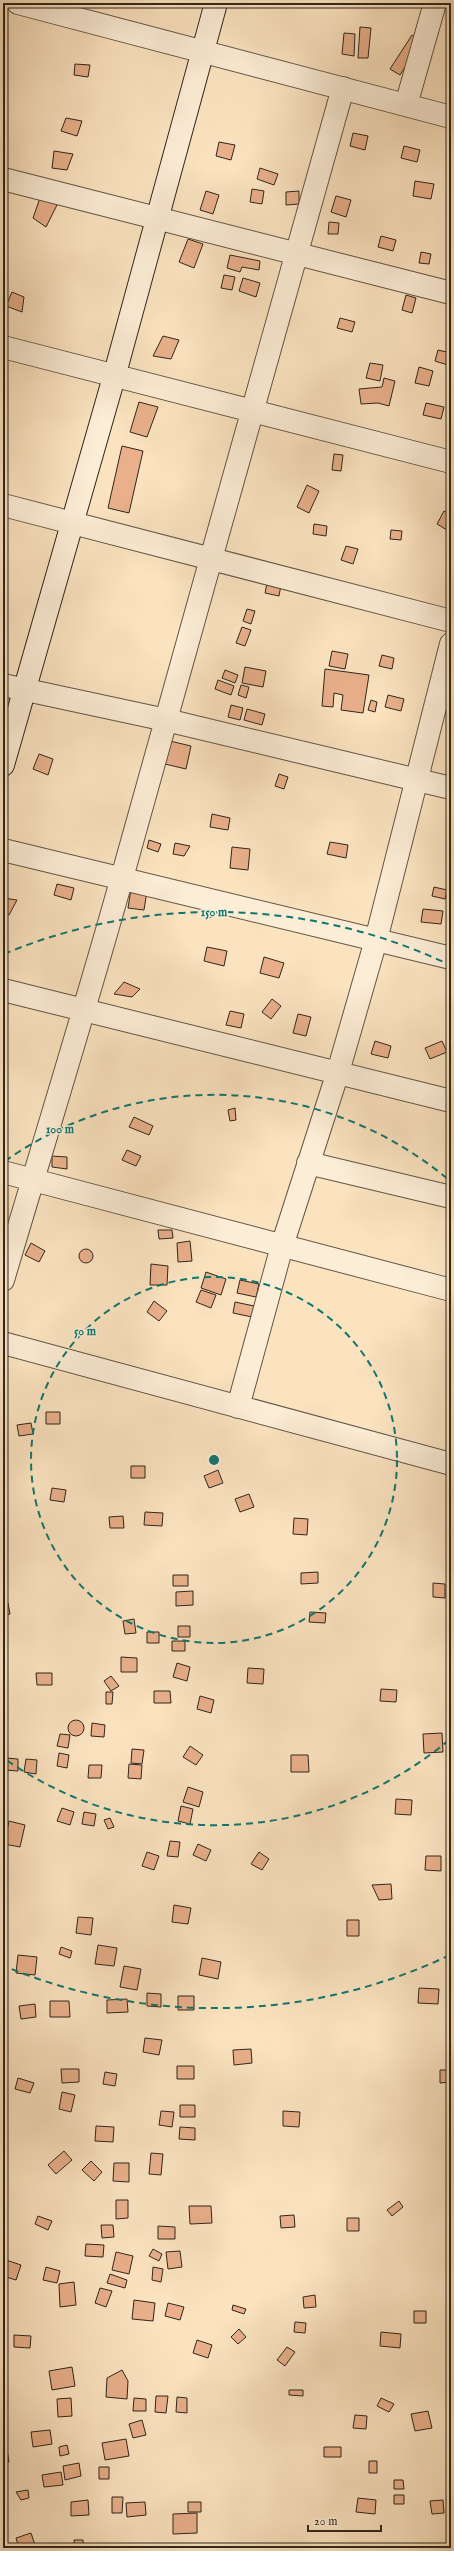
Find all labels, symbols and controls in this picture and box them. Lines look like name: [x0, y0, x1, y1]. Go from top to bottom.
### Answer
text: 150 m: [201, 905, 228, 920]
text: 100 m: [46, 1122, 75, 1137]
text: 50 m: [74, 1324, 97, 1339]
centre of rings: [207, 1453, 221, 1467]
scale bar: [308, 2507, 381, 2533]
text: 20 m: [314, 2514, 337, 2529]

